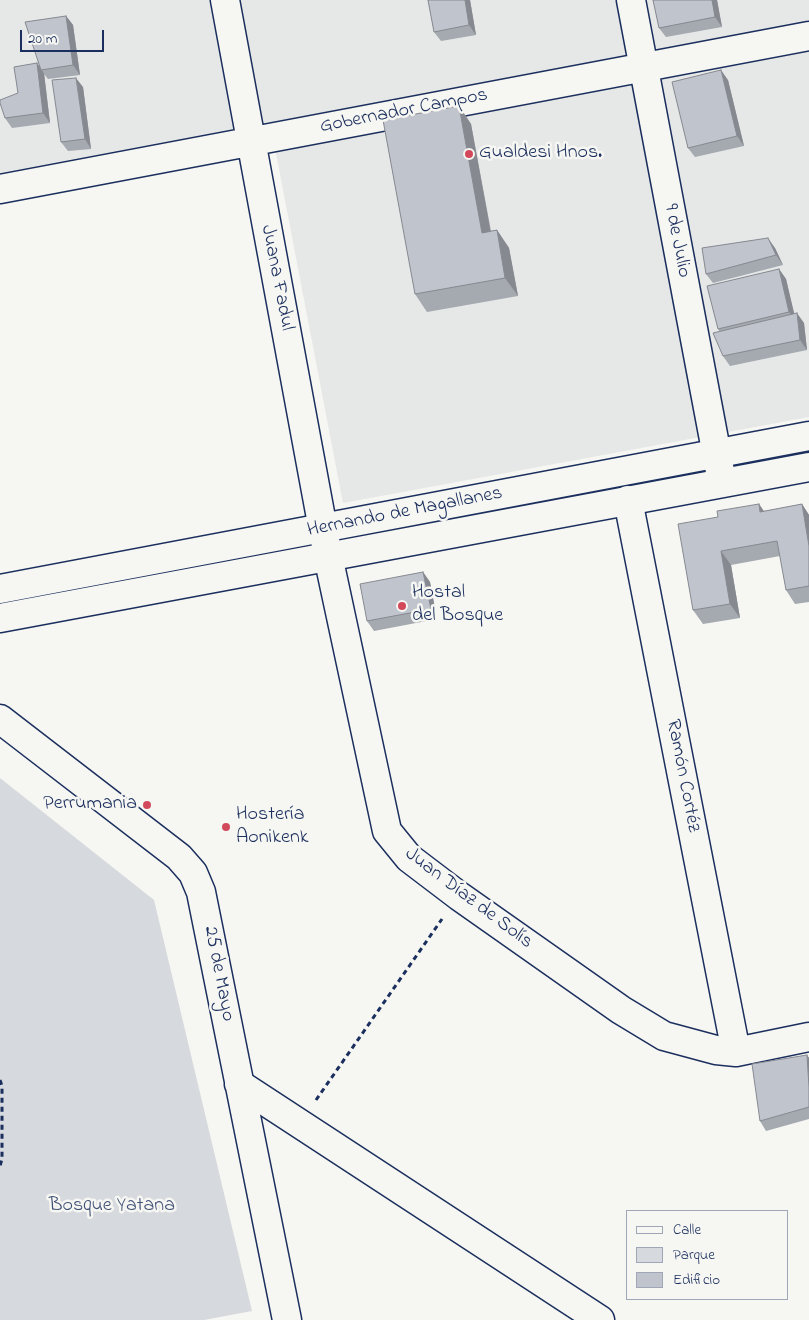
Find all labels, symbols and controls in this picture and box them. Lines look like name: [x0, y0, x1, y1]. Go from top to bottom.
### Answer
scale bar: [22, 20, 106, 52]
text: 20 m: [28, 28, 57, 50]
street label: Gobernador Campos: [318, 84, 490, 140]
place label: Gualdesi Hnos.: [479, 142, 602, 166]
marker: Gualdesi Hnos.: [463, 148, 475, 160]
street label: 9 de Julio: [657, 202, 695, 280]
street label: Juana Fadul: [254, 223, 298, 333]
street label: Hernando de Magallanes: [305, 482, 505, 544]
place label: Hostal del Bosque: [412, 582, 503, 629]
marker: Hostal del Bosque: [396, 600, 408, 612]
street label: Ramón Cortéz: [659, 718, 705, 834]
place label: Perrumania: [43, 793, 137, 817]
marker: Perrumania: [141, 799, 153, 811]
place label: Hostería Aonikenk: [236, 804, 309, 851]
marker: Hostería Aonikenk: [220, 821, 232, 833]
street label: Juan Díaz de Solís: [399, 843, 537, 955]
street label: 25 de Mayo: [197, 924, 239, 1024]
park label: Bosque Yatana: [49, 1195, 175, 1219]
legend: [626, 1210, 789, 1300]
text: Calle: [673, 1219, 701, 1241]
text: Parque: [673, 1244, 715, 1266]
text: Edificio: [673, 1269, 720, 1291]

